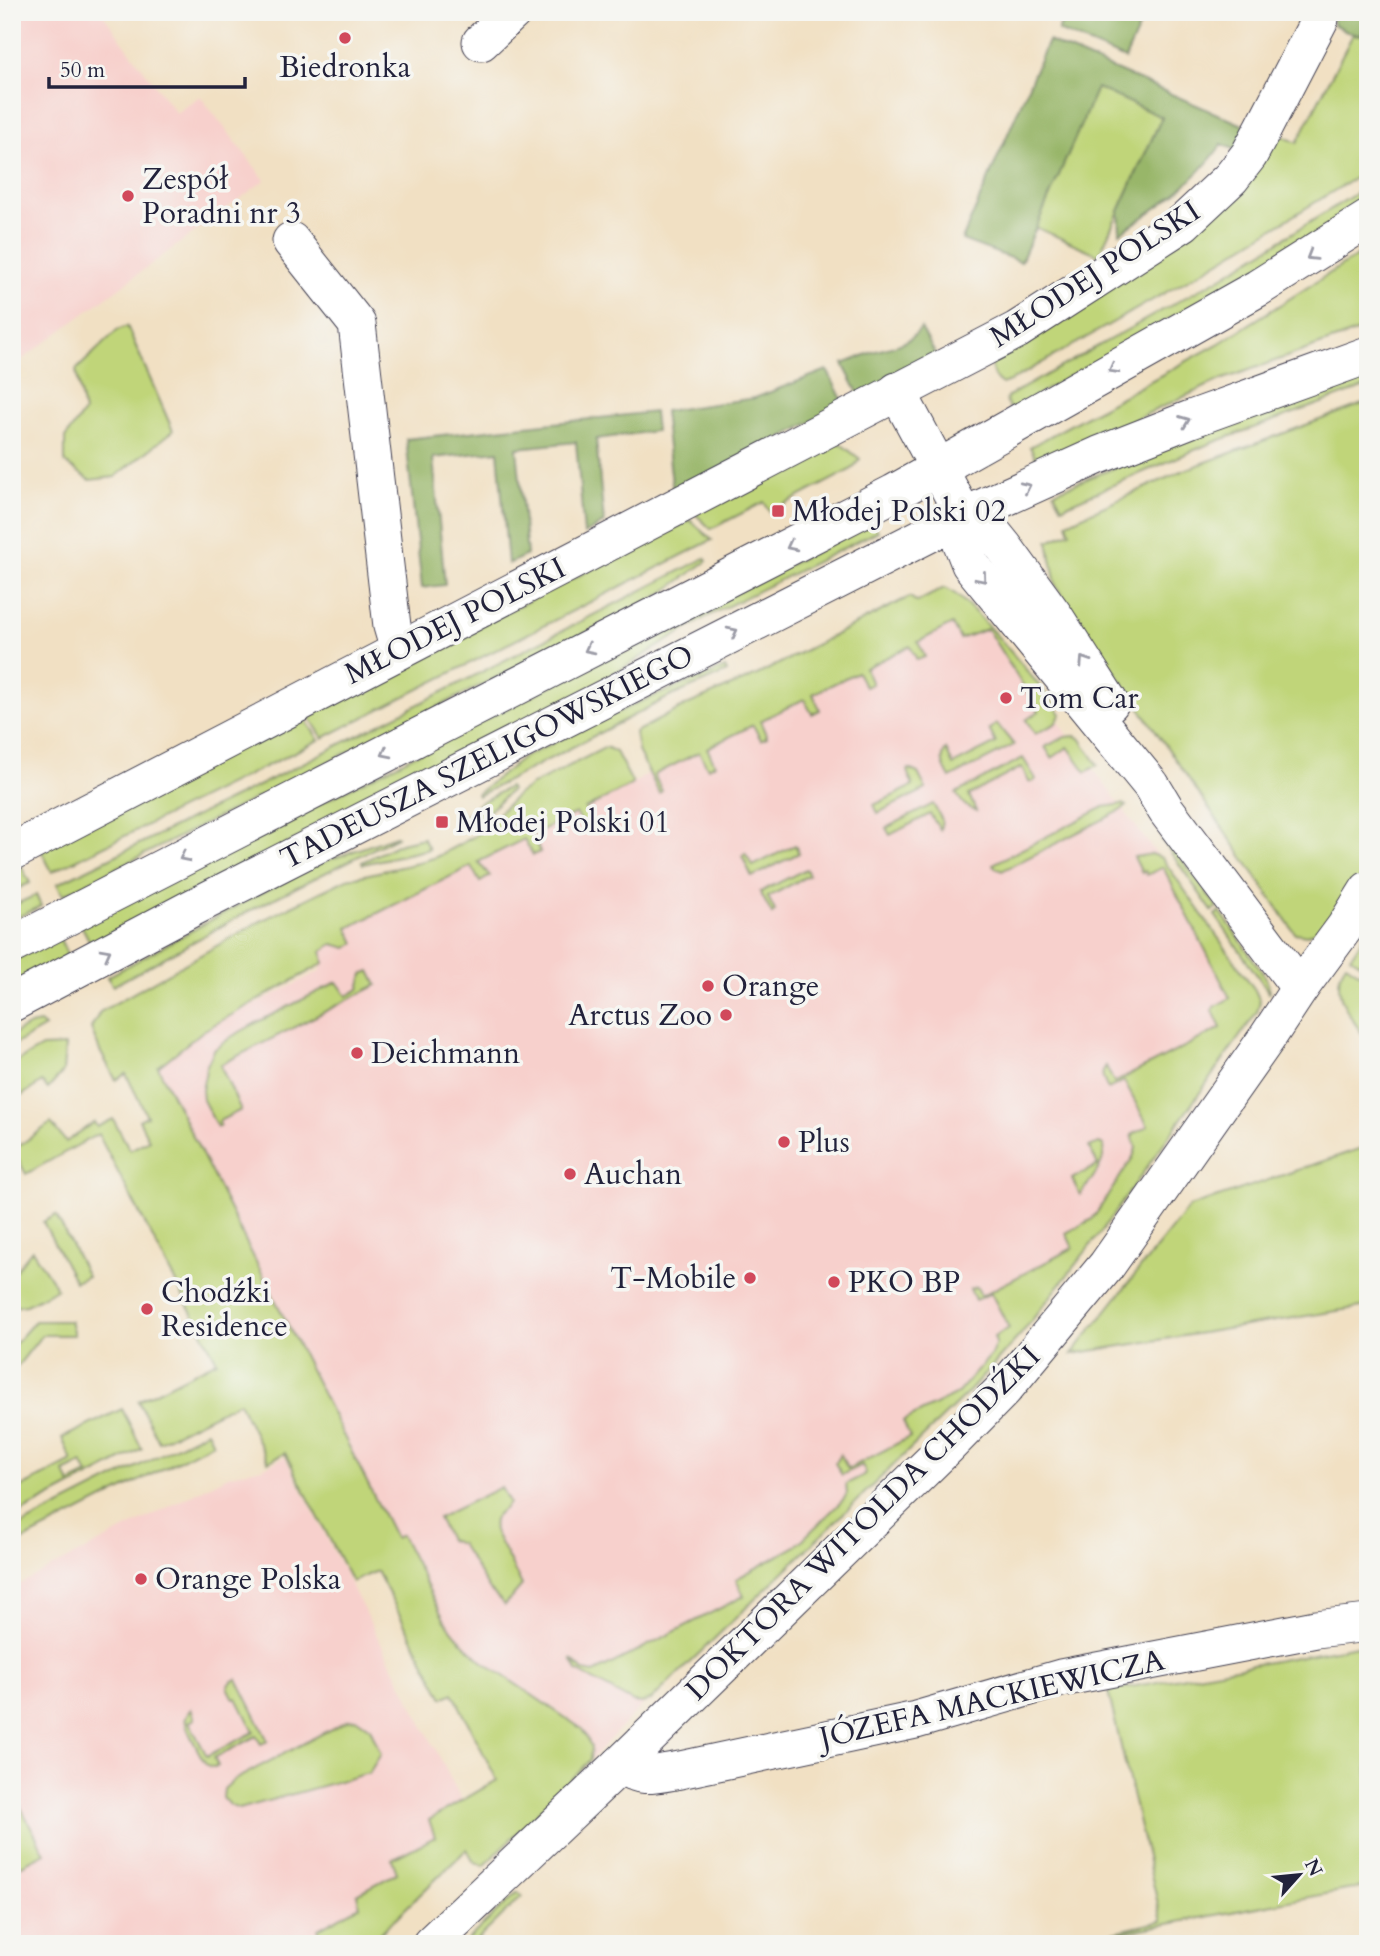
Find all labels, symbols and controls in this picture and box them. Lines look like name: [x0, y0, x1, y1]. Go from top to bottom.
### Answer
marker: Biedronka: [337, 30, 353, 46]
scale bar: [49, 46, 245, 90]
place label: Biedronka: [279, 47, 411, 88]
text: 50 m: [60, 56, 105, 85]
place label: Zespół Poradni nr 3: [142, 159, 301, 234]
marker: Zespół Poradni nr 3: [120, 188, 136, 204]
street label: MŁODEJ POLSKI: [982, 191, 1208, 357]
one-way arrow: [1305, 248, 1318, 261]
one-way arrow: [1108, 361, 1120, 374]
one-way arrow: [1179, 415, 1191, 429]
one-way arrow: [1019, 481, 1031, 495]
place label: Młodej Polski 02: [792, 491, 1006, 532]
marker: Młodej Polski 02: [770, 503, 786, 519]
one-way arrow: [786, 537, 799, 551]
street label: MŁODEJ POLSKI: [338, 548, 572, 694]
one-way arrow: [974, 570, 986, 583]
one-way arrow: [726, 627, 739, 640]
street label: TADEUSZA SZELIGOWSKIEGO: [273, 635, 701, 879]
one-way arrow: [584, 641, 596, 655]
one-way arrow: [1079, 656, 1092, 669]
place label: Tom Car: [1020, 678, 1139, 719]
marker: Tom Car: [998, 690, 1014, 706]
one-way arrow: [381, 745, 394, 759]
place label: Młodej Polski 01: [456, 802, 670, 843]
marker: Młodej Polski 01: [434, 814, 450, 830]
one-way arrow: [179, 848, 191, 862]
one-way arrow: [99, 947, 112, 961]
place label: Orange: [722, 966, 819, 1007]
marker: Orange: [700, 978, 716, 994]
place label: Arctus Zoo: [568, 995, 712, 1036]
marker: Arctus Zoo: [718, 1007, 734, 1023]
place label: Deichmann: [371, 1033, 520, 1074]
marker: Deichmann: [349, 1045, 365, 1061]
place label: Plus: [798, 1122, 850, 1163]
marker: Plus: [776, 1134, 792, 1150]
place label: Auchan: [584, 1154, 682, 1195]
marker: Auchan: [562, 1166, 578, 1182]
place label: T-Mobile: [610, 1258, 736, 1299]
place label: PKO BP: [848, 1262, 960, 1303]
marker: T-Mobile: [742, 1270, 758, 1286]
place label: Chodźki Residence: [161, 1272, 288, 1347]
marker: PKO BP: [826, 1274, 842, 1290]
marker: Chodźki Residence: [139, 1301, 155, 1317]
street label: DOKTORA WITOLDA CHODŹKI: [677, 1337, 1049, 1709]
place label: Orange Polska: [155, 1559, 341, 1600]
marker: Orange Polska: [133, 1571, 149, 1587]
street label: JÓZEFA MACKIEWICZA: [812, 1639, 1169, 1760]
north arrow: [1264, 1840, 1334, 1910]
text: N: [1298, 1854, 1329, 1881]

